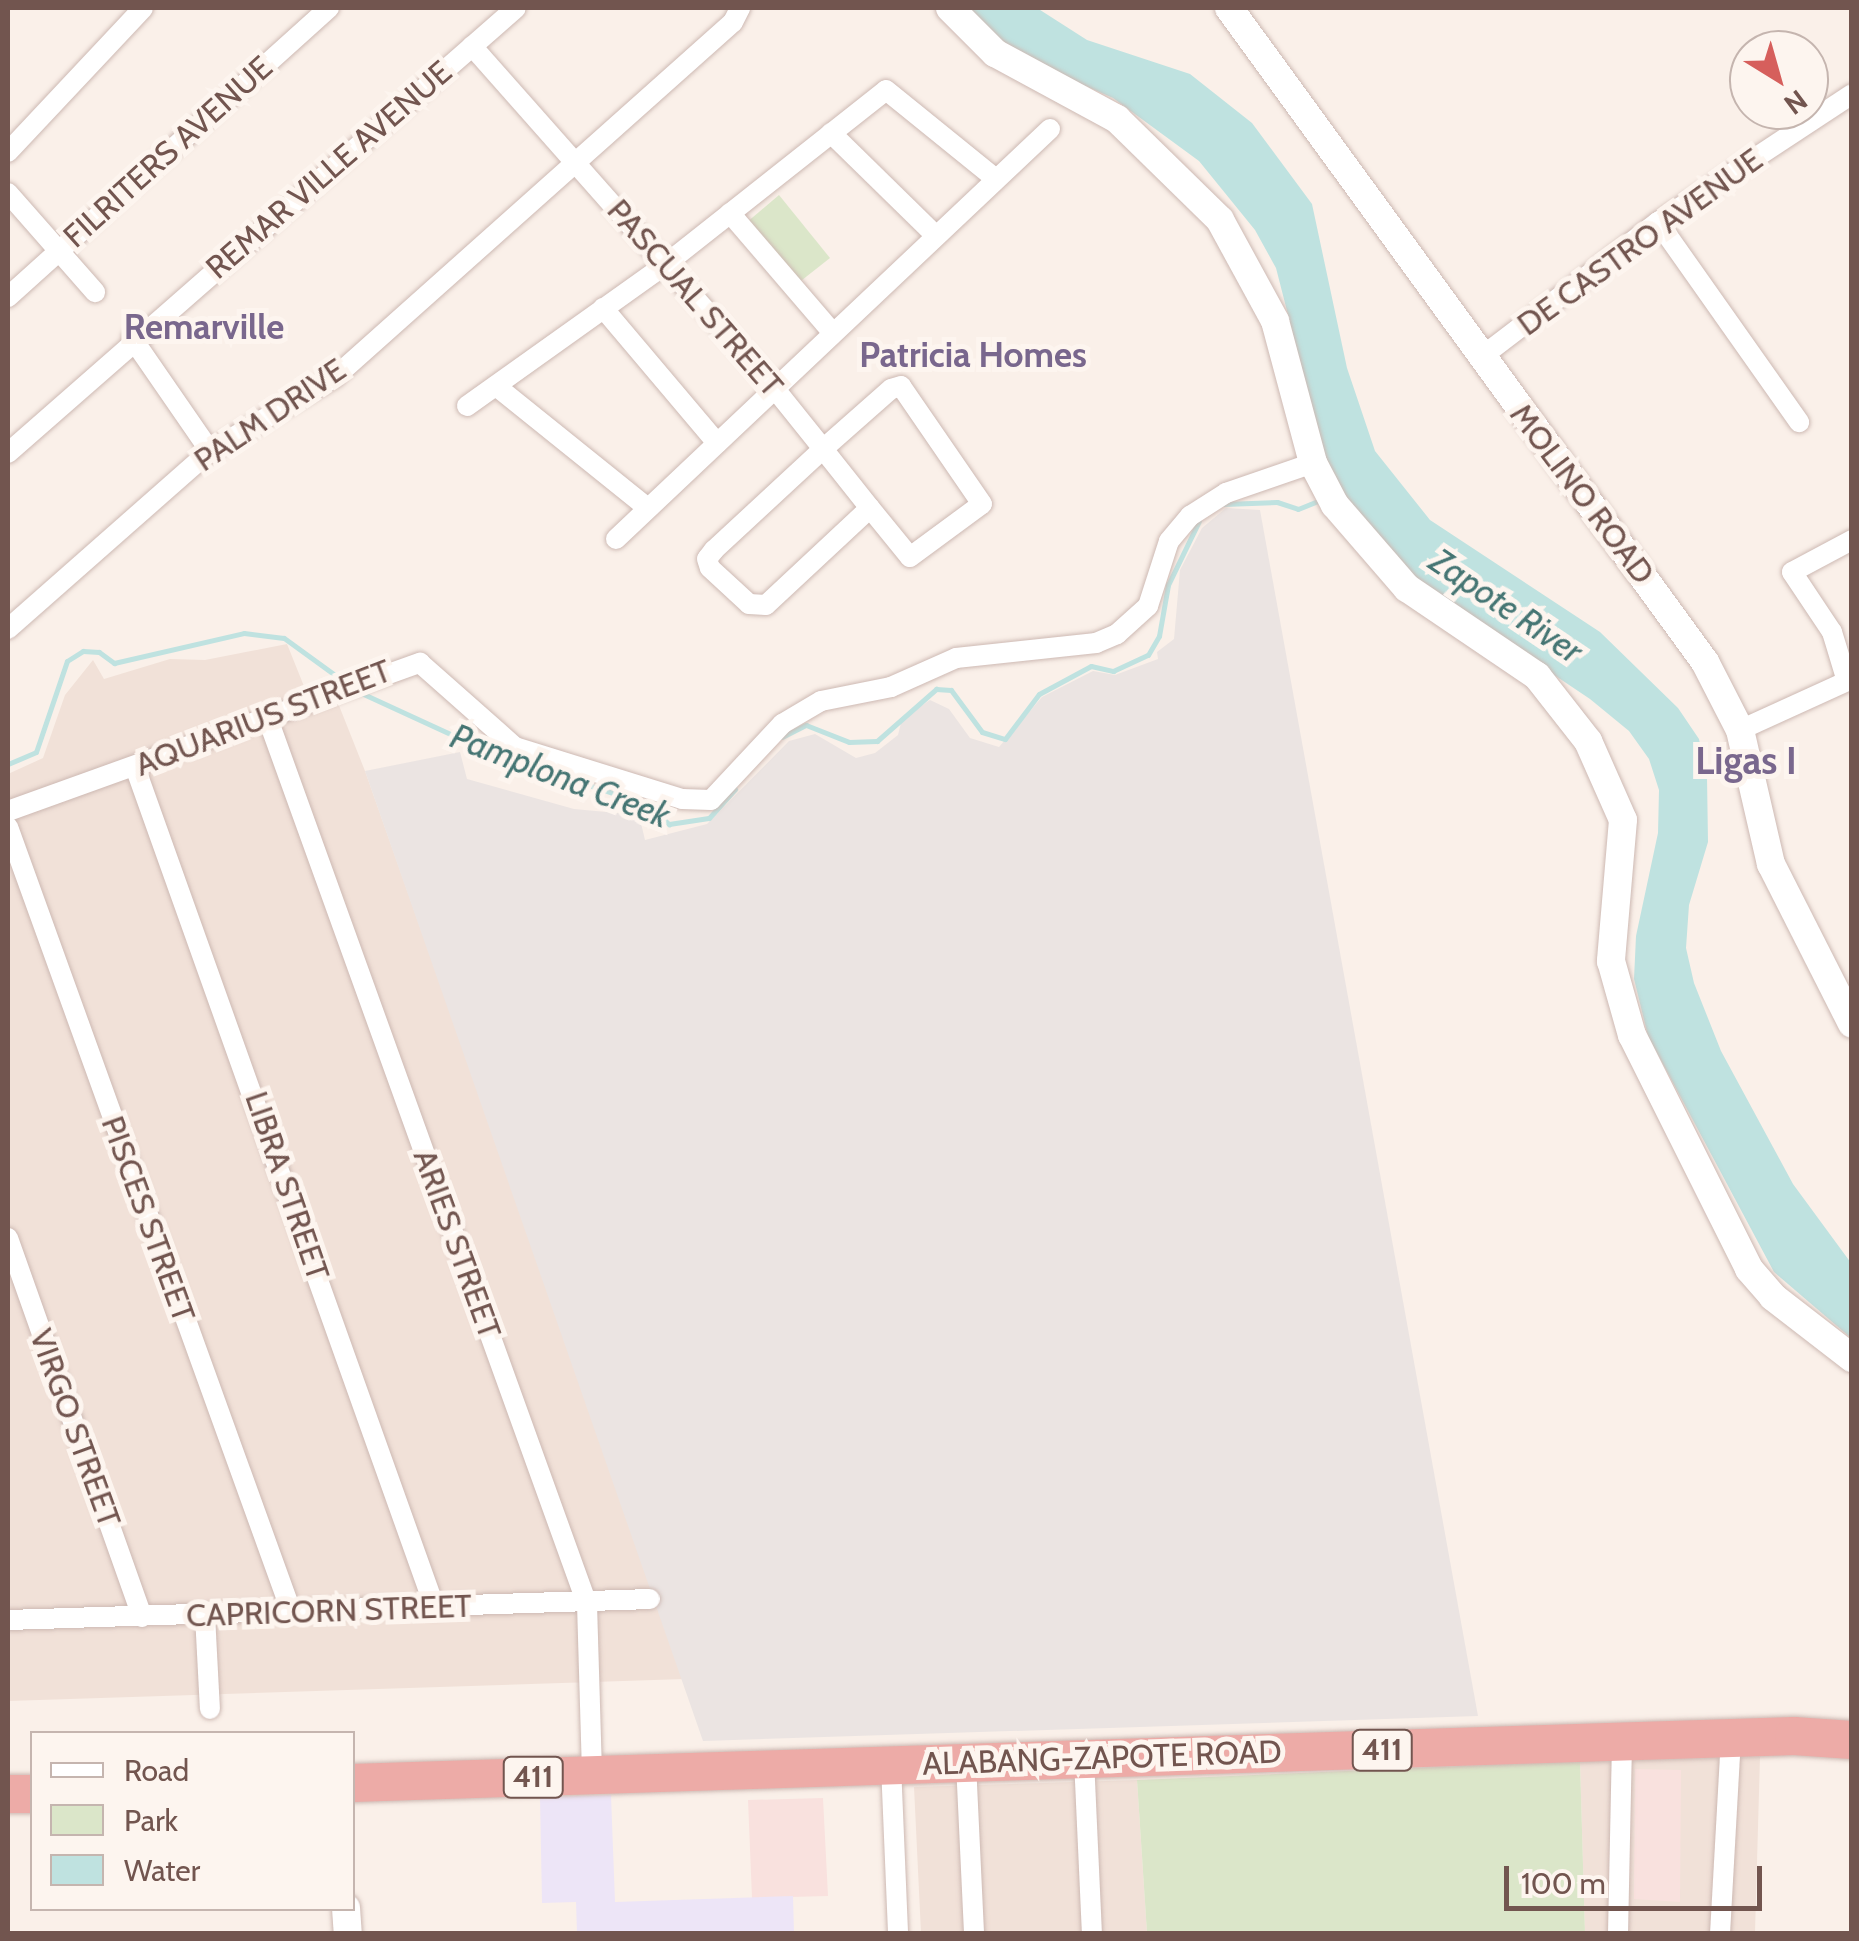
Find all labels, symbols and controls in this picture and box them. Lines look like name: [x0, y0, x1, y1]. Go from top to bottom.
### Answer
north arrow: [1729, 30, 1829, 130]
street label: FILRITERS AVENUE: [56, 48, 280, 256]
street label: REMAR VILLE AVENUE: [198, 53, 460, 287]
text: N: [1778, 83, 1814, 122]
street label: DE CASTRO AVENUE: [1510, 140, 1770, 344]
street label: PASCUAL STREET: [599, 192, 791, 404]
district label: Remarville: [124, 306, 284, 348]
district label: Patricia Homes: [859, 334, 1087, 376]
street label: PALM DRIVE: [187, 350, 353, 480]
street label: MOLINO ROAD: [1502, 396, 1662, 592]
water label: Zapote River: [1422, 540, 1590, 672]
street label: AQUARIUS STREET: [130, 652, 396, 784]
water label: Pamplona Creek: [445, 715, 675, 837]
district label: Ligas I: [1695, 738, 1797, 784]
street label: LIBRA STREET: [237, 1087, 337, 1285]
street label: PISCES STREET: [93, 1111, 203, 1327]
street label: ARIES STREET: [405, 1144, 509, 1344]
street label: VIRGO STREET: [21, 1324, 129, 1532]
street label: CAPRICORN STREET: [186, 1587, 472, 1635]
road number: 411: [1350, 1725, 1414, 1775]
legend: [30, 1731, 355, 1911]
street label: ALABANG-ZAPOTE ROAD: [922, 1733, 1282, 1783]
text: Road: [124, 1752, 189, 1789]
road number: 411: [500, 1752, 566, 1802]
text: Park: [124, 1802, 178, 1839]
scale bar: [1509, 1846, 1766, 1908]
text: Water: [124, 1852, 200, 1889]
text: 100 m: [1521, 1865, 1606, 1902]

